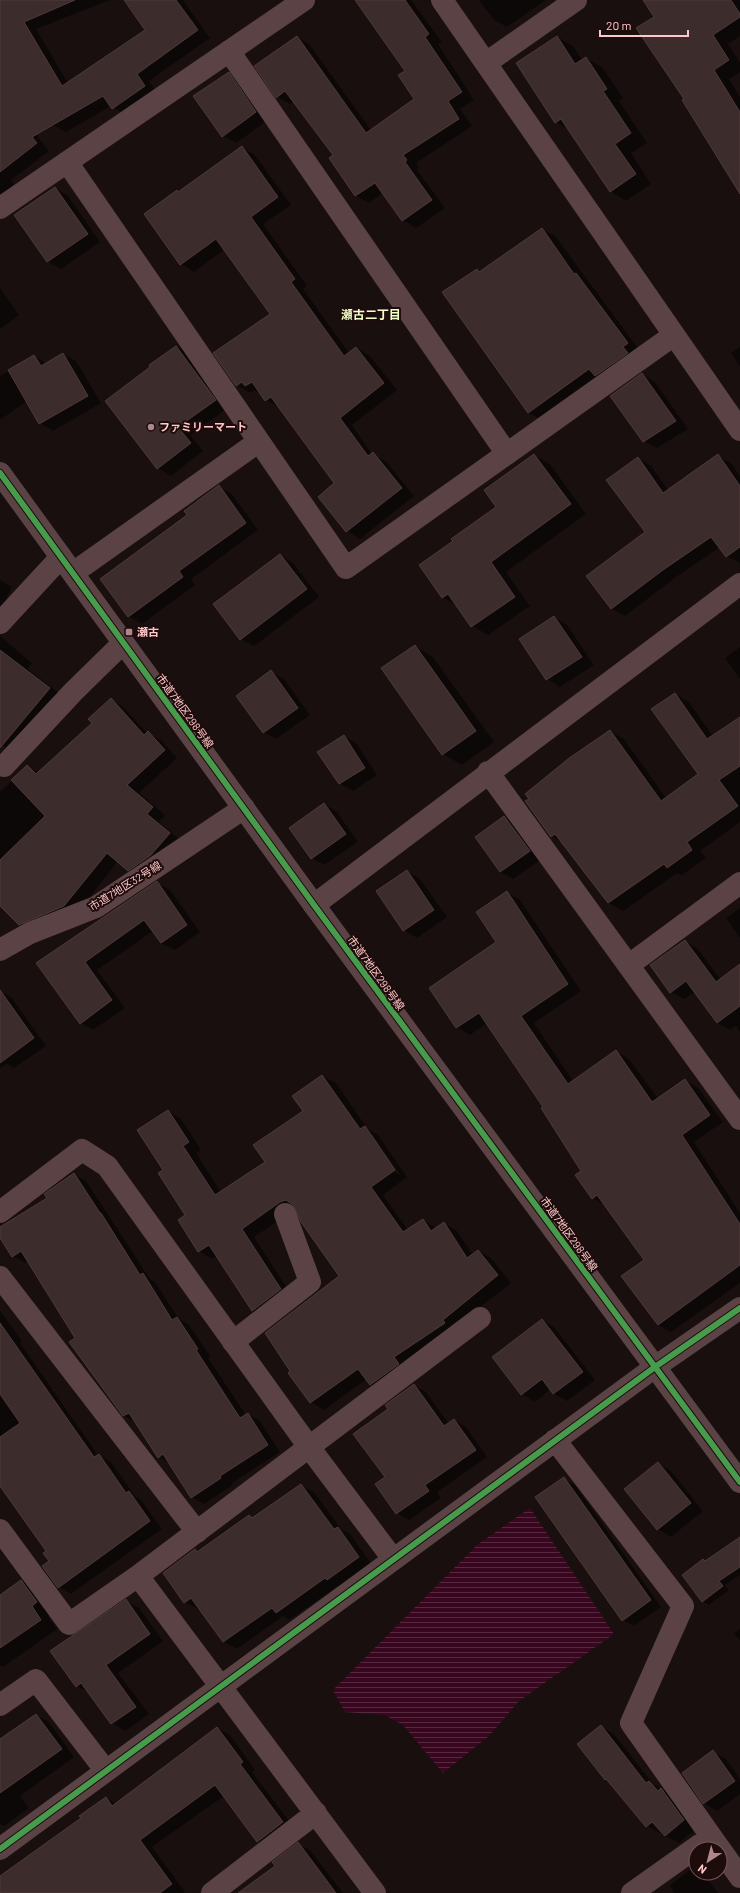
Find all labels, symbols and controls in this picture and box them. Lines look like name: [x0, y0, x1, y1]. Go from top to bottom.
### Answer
scale bar: [600, 12, 688, 38]
text: 20 m: [606, 18, 632, 32]
district label: 瀬古二丁目: [341, 307, 401, 321]
place label: ファミリーマート: [159, 420, 247, 433]
marker: ファミリーマート: [146, 422, 156, 432]
place label: 瀬古: [137, 625, 159, 638]
marker: 瀬古: [124, 627, 134, 637]
street label: 市道7地区298号線: [154, 671, 217, 750]
street label: 市道7地区32号線: [86, 858, 163, 913]
street label: 市道7地区298号線: [345, 933, 408, 1012]
street label: 市道7地区298号線: [538, 1194, 601, 1273]
north arrow: [688, 1841, 728, 1881]
text: N: [695, 1862, 709, 1877]

